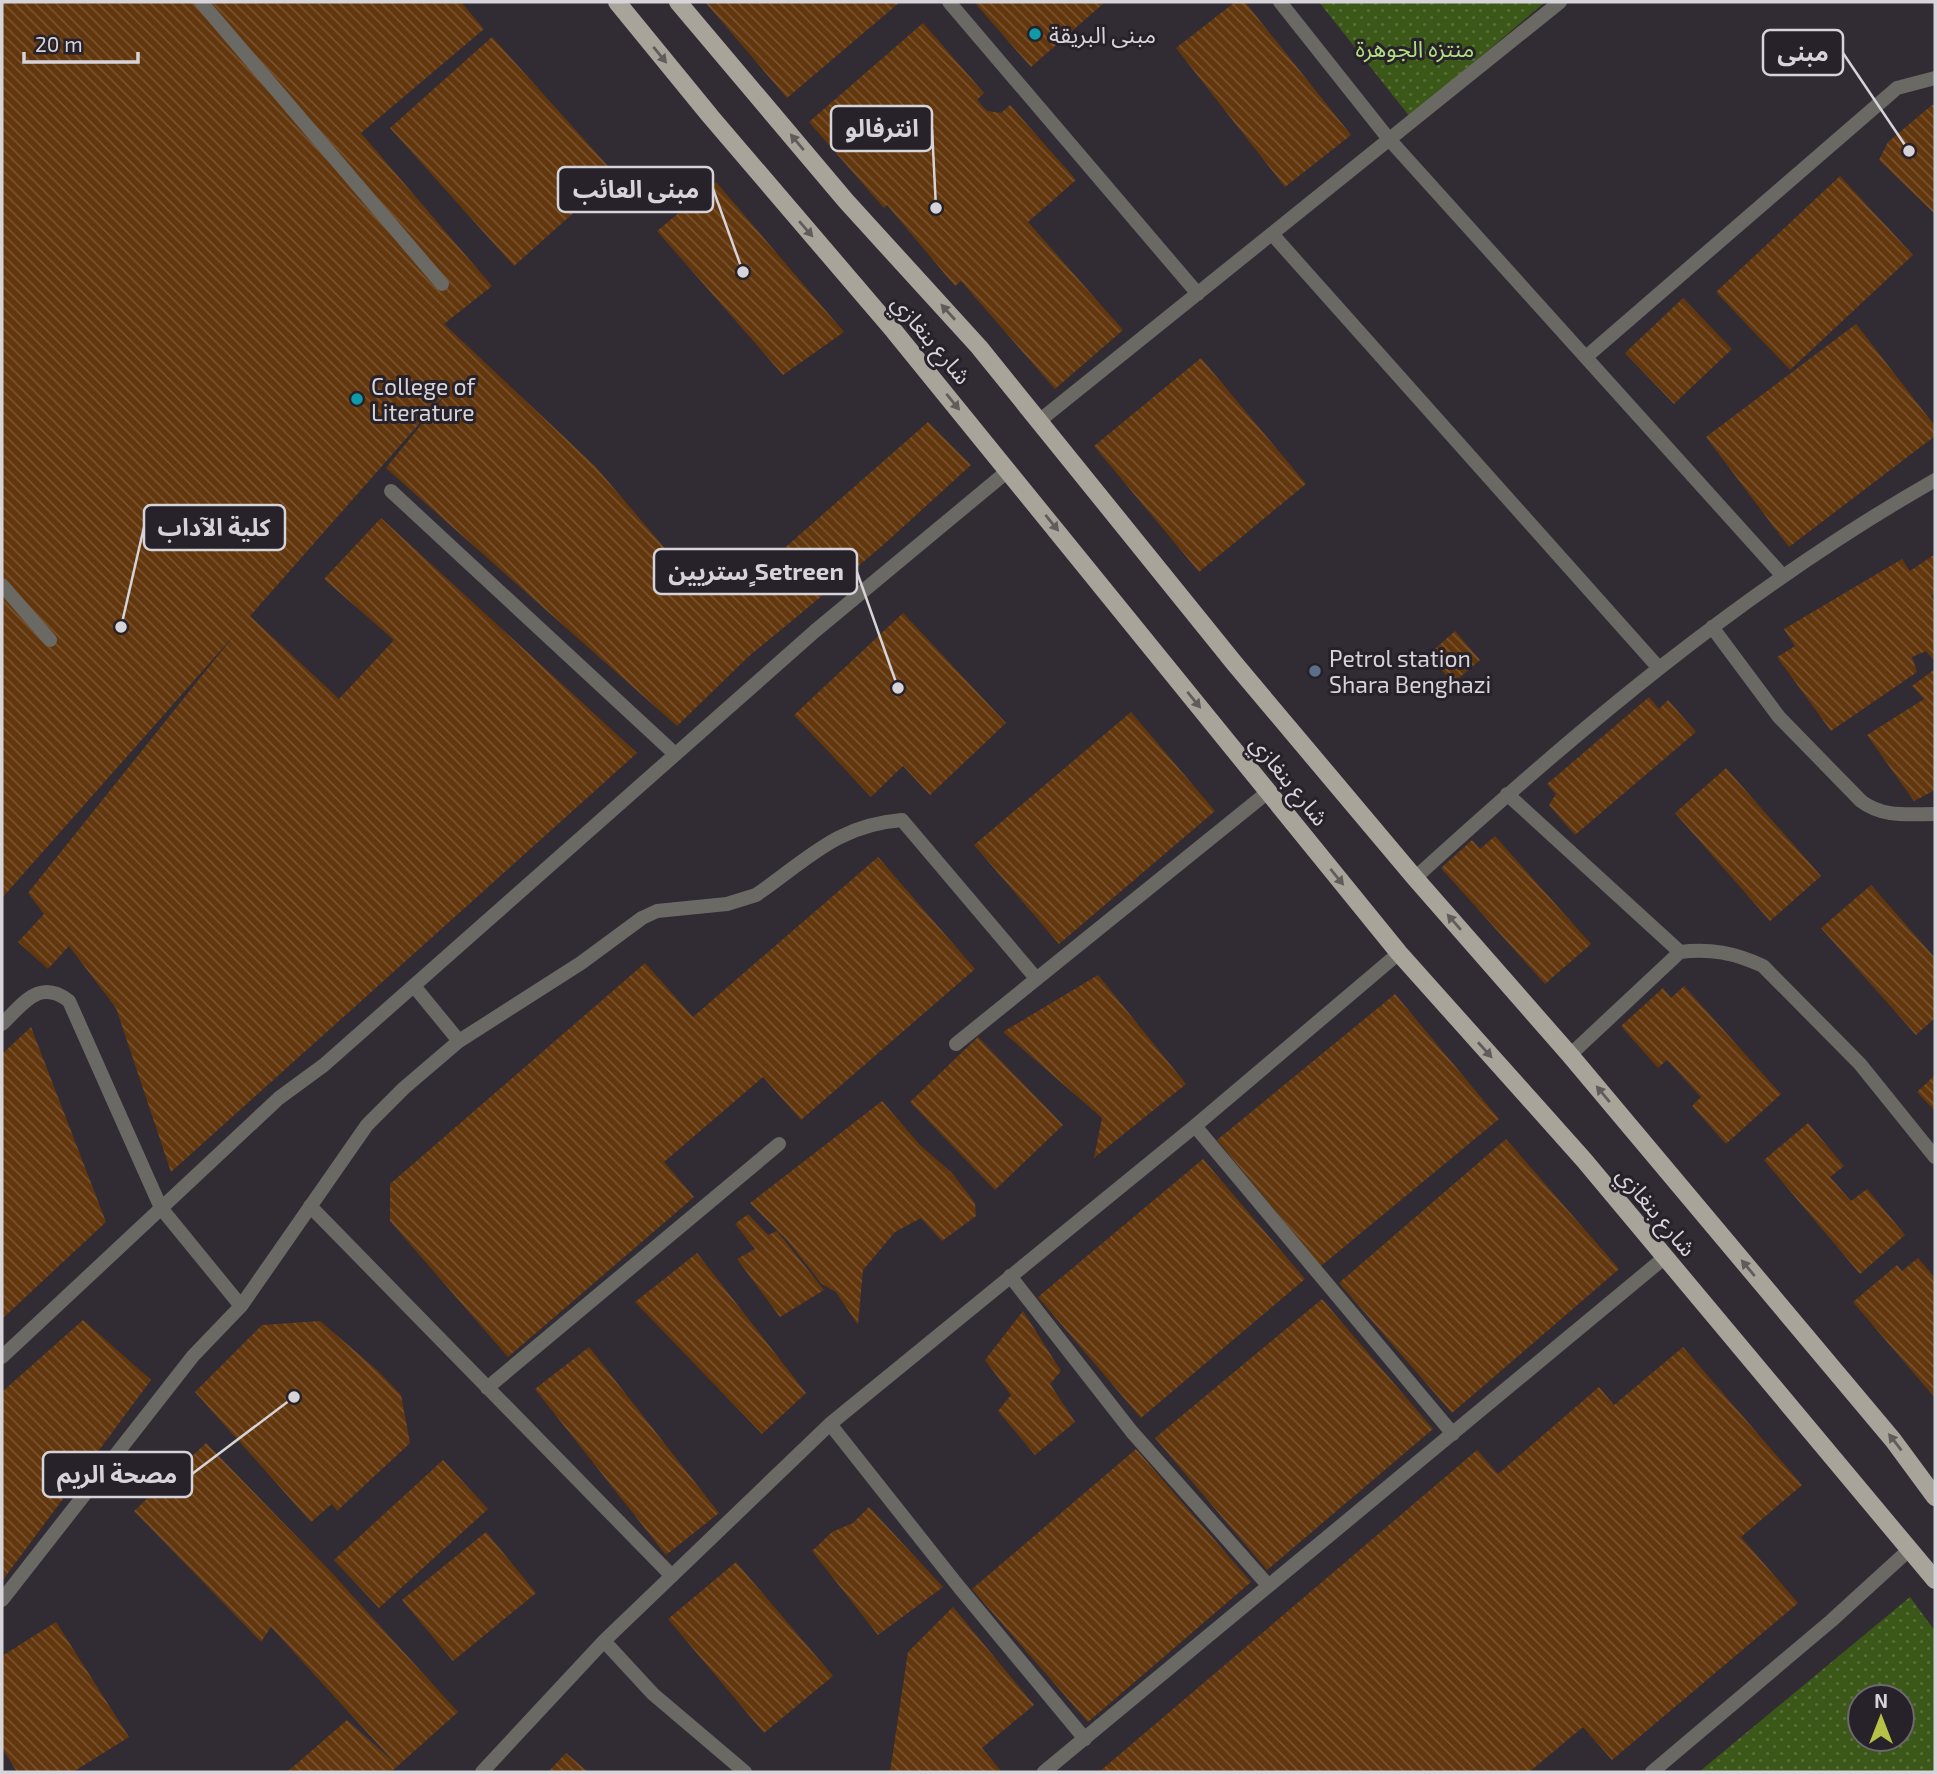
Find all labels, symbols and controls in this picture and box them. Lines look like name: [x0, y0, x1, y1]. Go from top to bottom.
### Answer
place label: مبنى البريقة: [1049, 20, 1156, 49]
scale bar: [24, 21, 138, 65]
marker: مبنى البريقة: [1027, 26, 1043, 42]
callout: مبنى: [1763, 30, 1843, 75]
text: 20 m: [35, 31, 83, 56]
park label: منتزه الجوهرة: [1356, 34, 1474, 63]
text: مبنى: [1777, 37, 1829, 67]
one-way arrow: [652, 45, 667, 63]
callout: انترفالو: [831, 106, 932, 151]
text: انترفالو: [845, 113, 919, 143]
one-way arrow: [790, 134, 805, 151]
callout: مبنى العائب: [558, 167, 713, 212]
text: مبنى العائب: [573, 174, 699, 205]
one-way arrow: [798, 220, 813, 237]
street label: شارع بنغازي: [883, 288, 978, 392]
one-way arrow: [940, 303, 956, 321]
place label: College of Literature: [371, 372, 476, 426]
marker: College of Literature: [349, 391, 365, 407]
one-way arrow: [945, 394, 960, 411]
callout: كلية الآداب: [144, 505, 285, 550]
text: كلية الآداب: [158, 512, 271, 543]
one-way arrow: [1044, 513, 1059, 531]
callout: ستريين ٍSetreen: [654, 549, 857, 594]
text: ستريين ٍSetreen: [668, 556, 844, 587]
place label: Petrol station Shara Benghazi: [1329, 644, 1491, 698]
marker: Petrol station Shara Benghazi: [1307, 663, 1323, 679]
one-way arrow: [1187, 691, 1201, 709]
street label: شارع بنغازي: [1242, 729, 1335, 834]
one-way arrow: [1329, 868, 1344, 885]
one-way arrow: [1447, 913, 1462, 930]
one-way arrow: [1477, 1041, 1493, 1059]
one-way arrow: [1595, 1085, 1610, 1103]
street label: شارع بنغازي: [1608, 1160, 1703, 1264]
one-way arrow: [1741, 1260, 1756, 1277]
one-way arrow: [1887, 1434, 1902, 1452]
callout: مصحة الريم: [43, 1452, 192, 1497]
text: مصحة الريم: [57, 1459, 177, 1492]
north arrow: [1846, 1683, 1916, 1753]
text: N: [1874, 1689, 1888, 1712]

